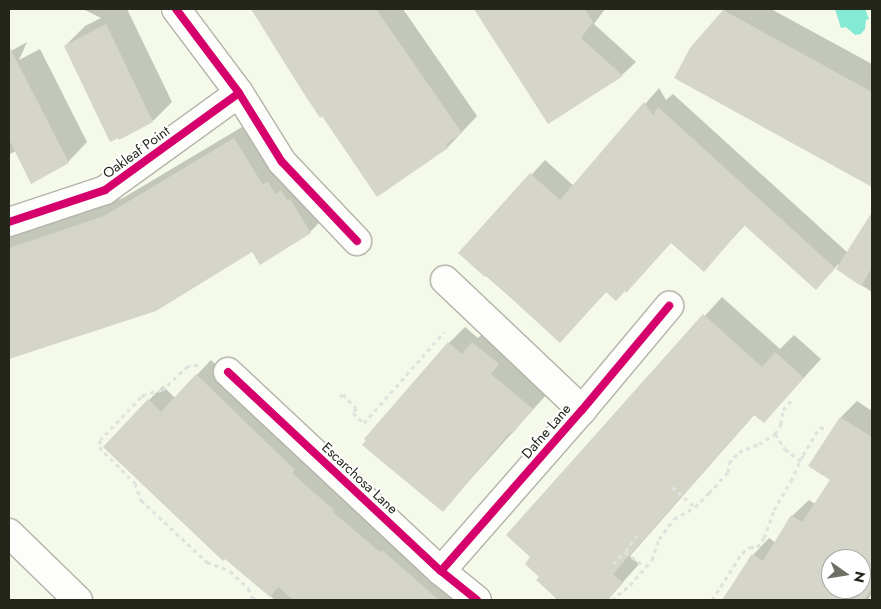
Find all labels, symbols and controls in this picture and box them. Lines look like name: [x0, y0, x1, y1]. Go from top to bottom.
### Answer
street label: Oakleaf Point: [99, 122, 173, 182]
street label: Dafne Lane: [518, 400, 574, 462]
street label: Escarchosa Lane: [319, 439, 401, 517]
north arrow: [821, 549, 871, 599]
text: N: [849, 569, 871, 585]

